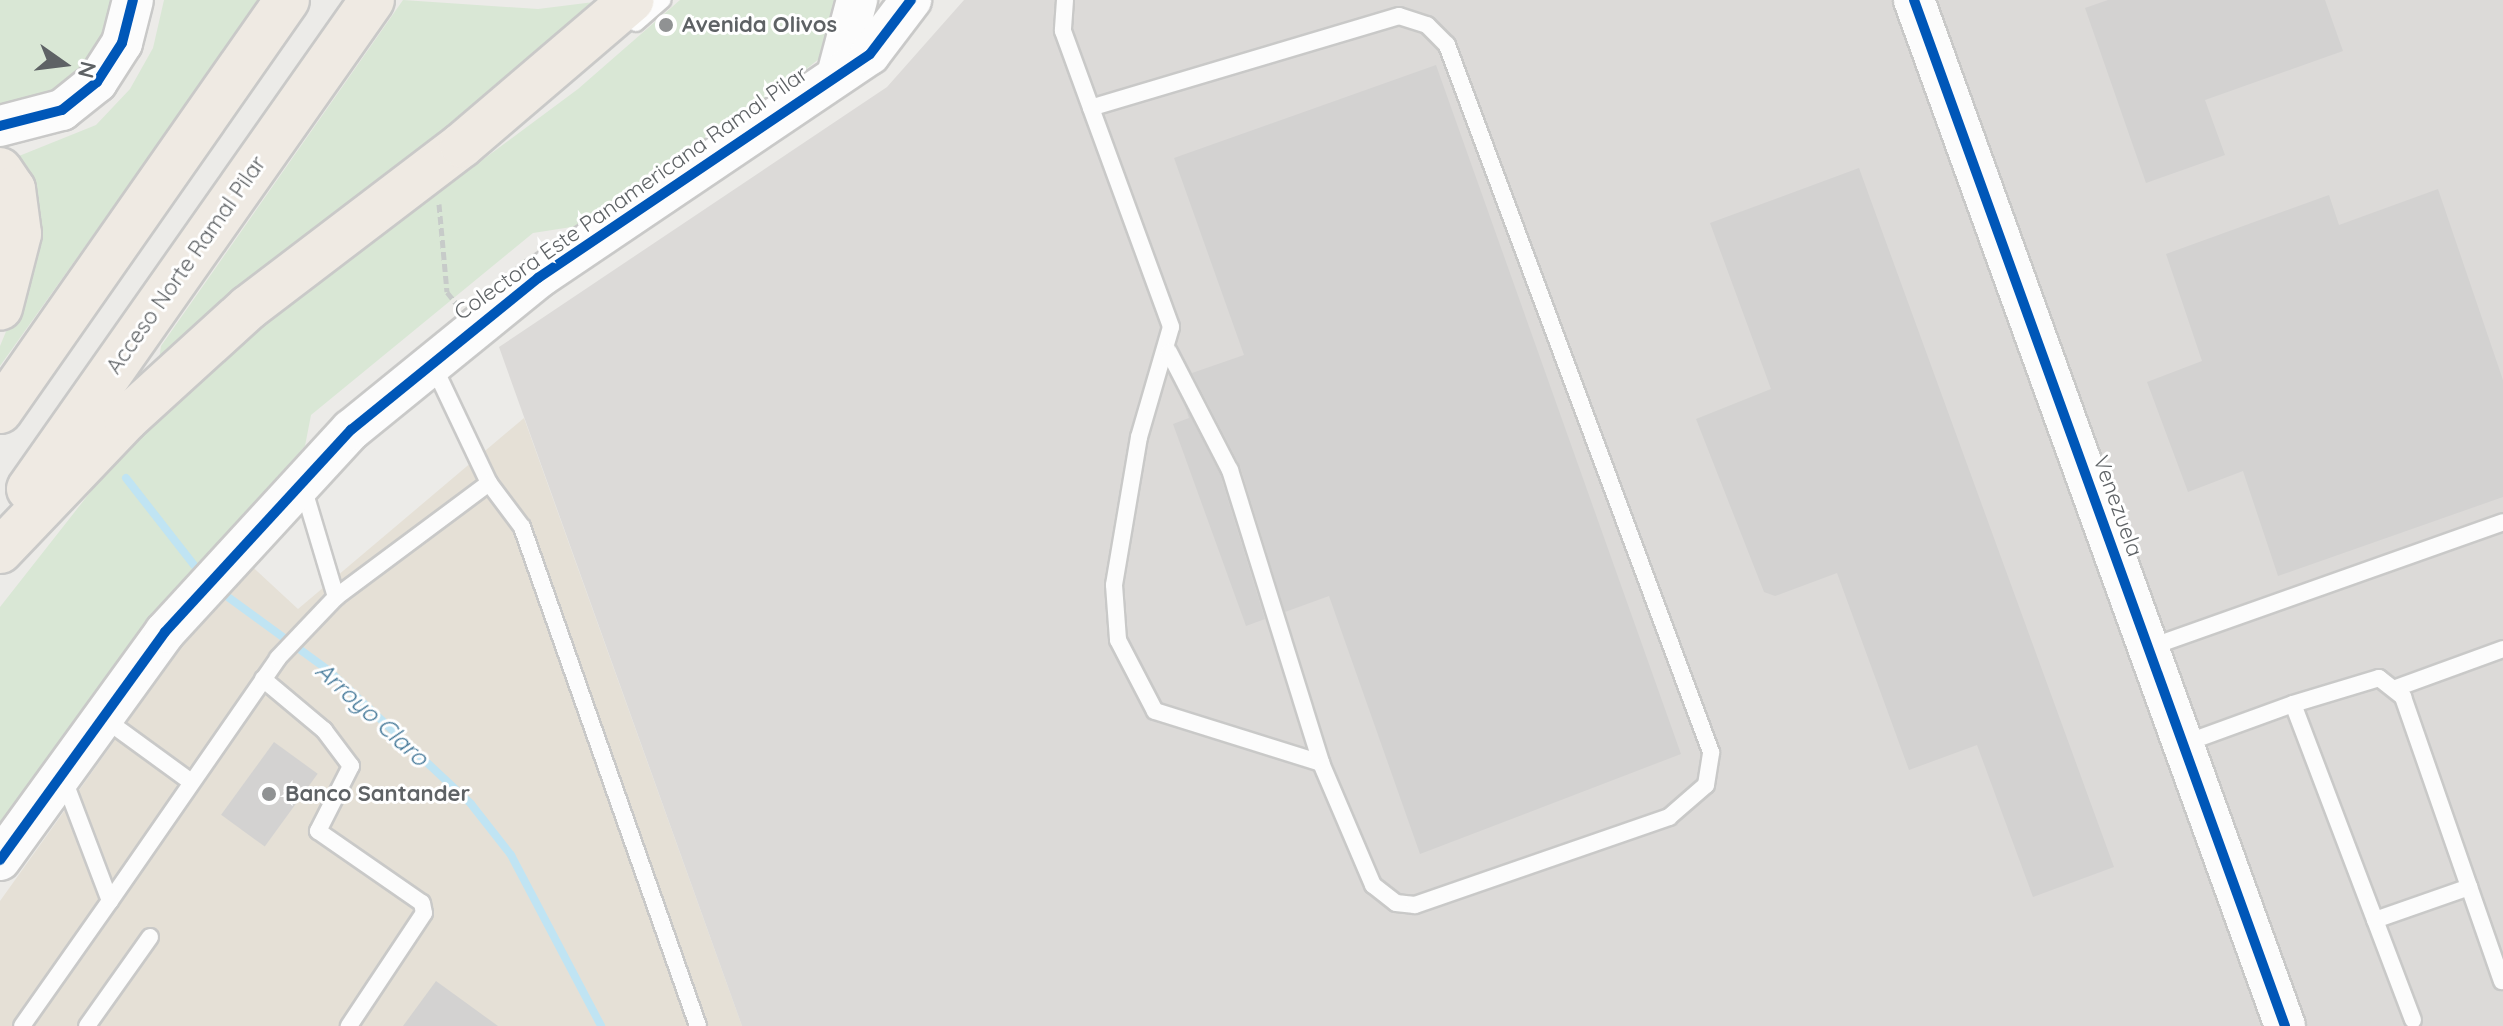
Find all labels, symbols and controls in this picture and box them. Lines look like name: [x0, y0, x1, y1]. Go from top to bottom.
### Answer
place label: Avenida Olivos: [682, 12, 837, 38]
marker: Avenida Olivos: [657, 16, 675, 34]
north arrow: [24, 24, 104, 104]
text: N: [72, 59, 103, 81]
street label: Colectora Este Panamericana Ramal Pilar: [449, 60, 813, 326]
street label: Acceso Norte Ramal Pilar: [101, 151, 271, 379]
street label: Venezuela: [2088, 452, 2148, 560]
water label: Arroyo Claro: [310, 656, 434, 772]
place label: Banco Santander: [285, 781, 470, 807]
marker: Banco Santander: [260, 785, 278, 803]

